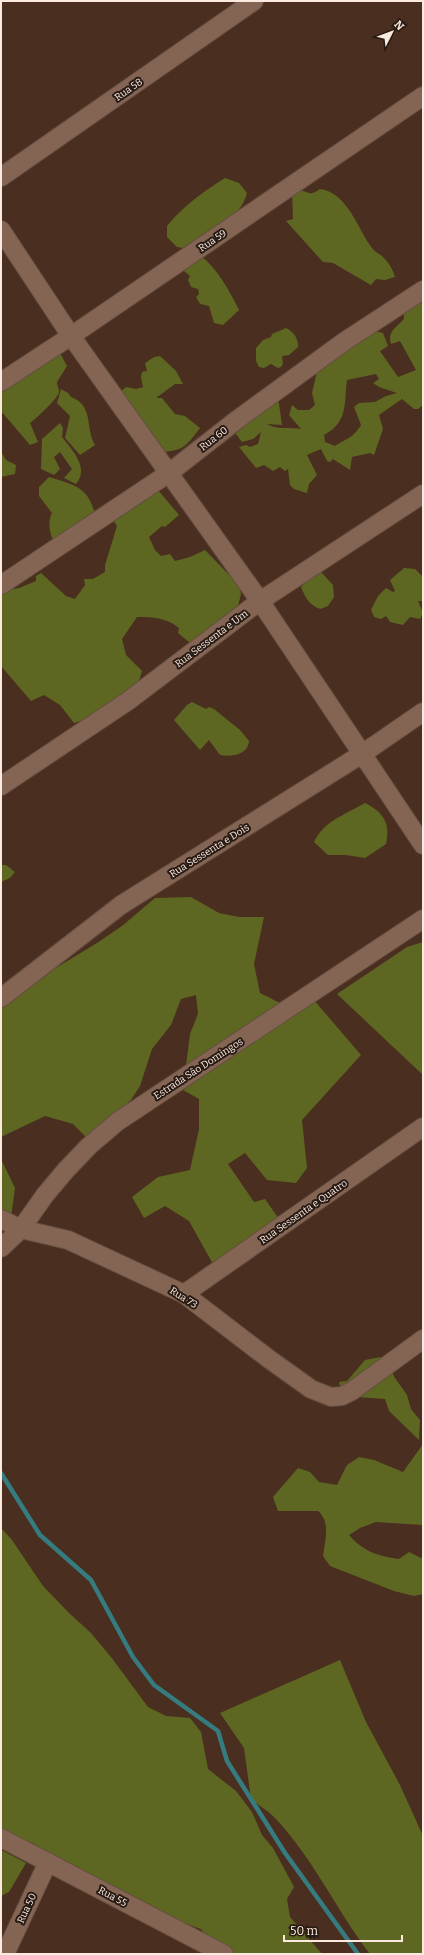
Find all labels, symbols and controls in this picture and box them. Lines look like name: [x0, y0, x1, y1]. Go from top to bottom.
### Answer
north arrow: [372, 12, 412, 52]
text: N: [391, 18, 407, 34]
street label: Rua 58: [112, 76, 145, 104]
street label: Rua 59: [196, 227, 229, 255]
street label: Rua 60: [197, 424, 230, 453]
street label: Rua Sessenta e Um: [173, 607, 251, 670]
street label: Rua Sessenta e Dois: [167, 821, 252, 880]
street label: Estrada São Domingos: [152, 1035, 246, 1102]
street label: Rua Sessenta e Quatro: [258, 1177, 350, 1247]
street label: Rua 73: [167, 1285, 200, 1311]
street label: Rua 55: [96, 1884, 129, 1909]
street label: Rua 50: [15, 1891, 39, 1925]
scale bar: [284, 1917, 402, 1943]
text: 50 m: [290, 1924, 319, 1938]

